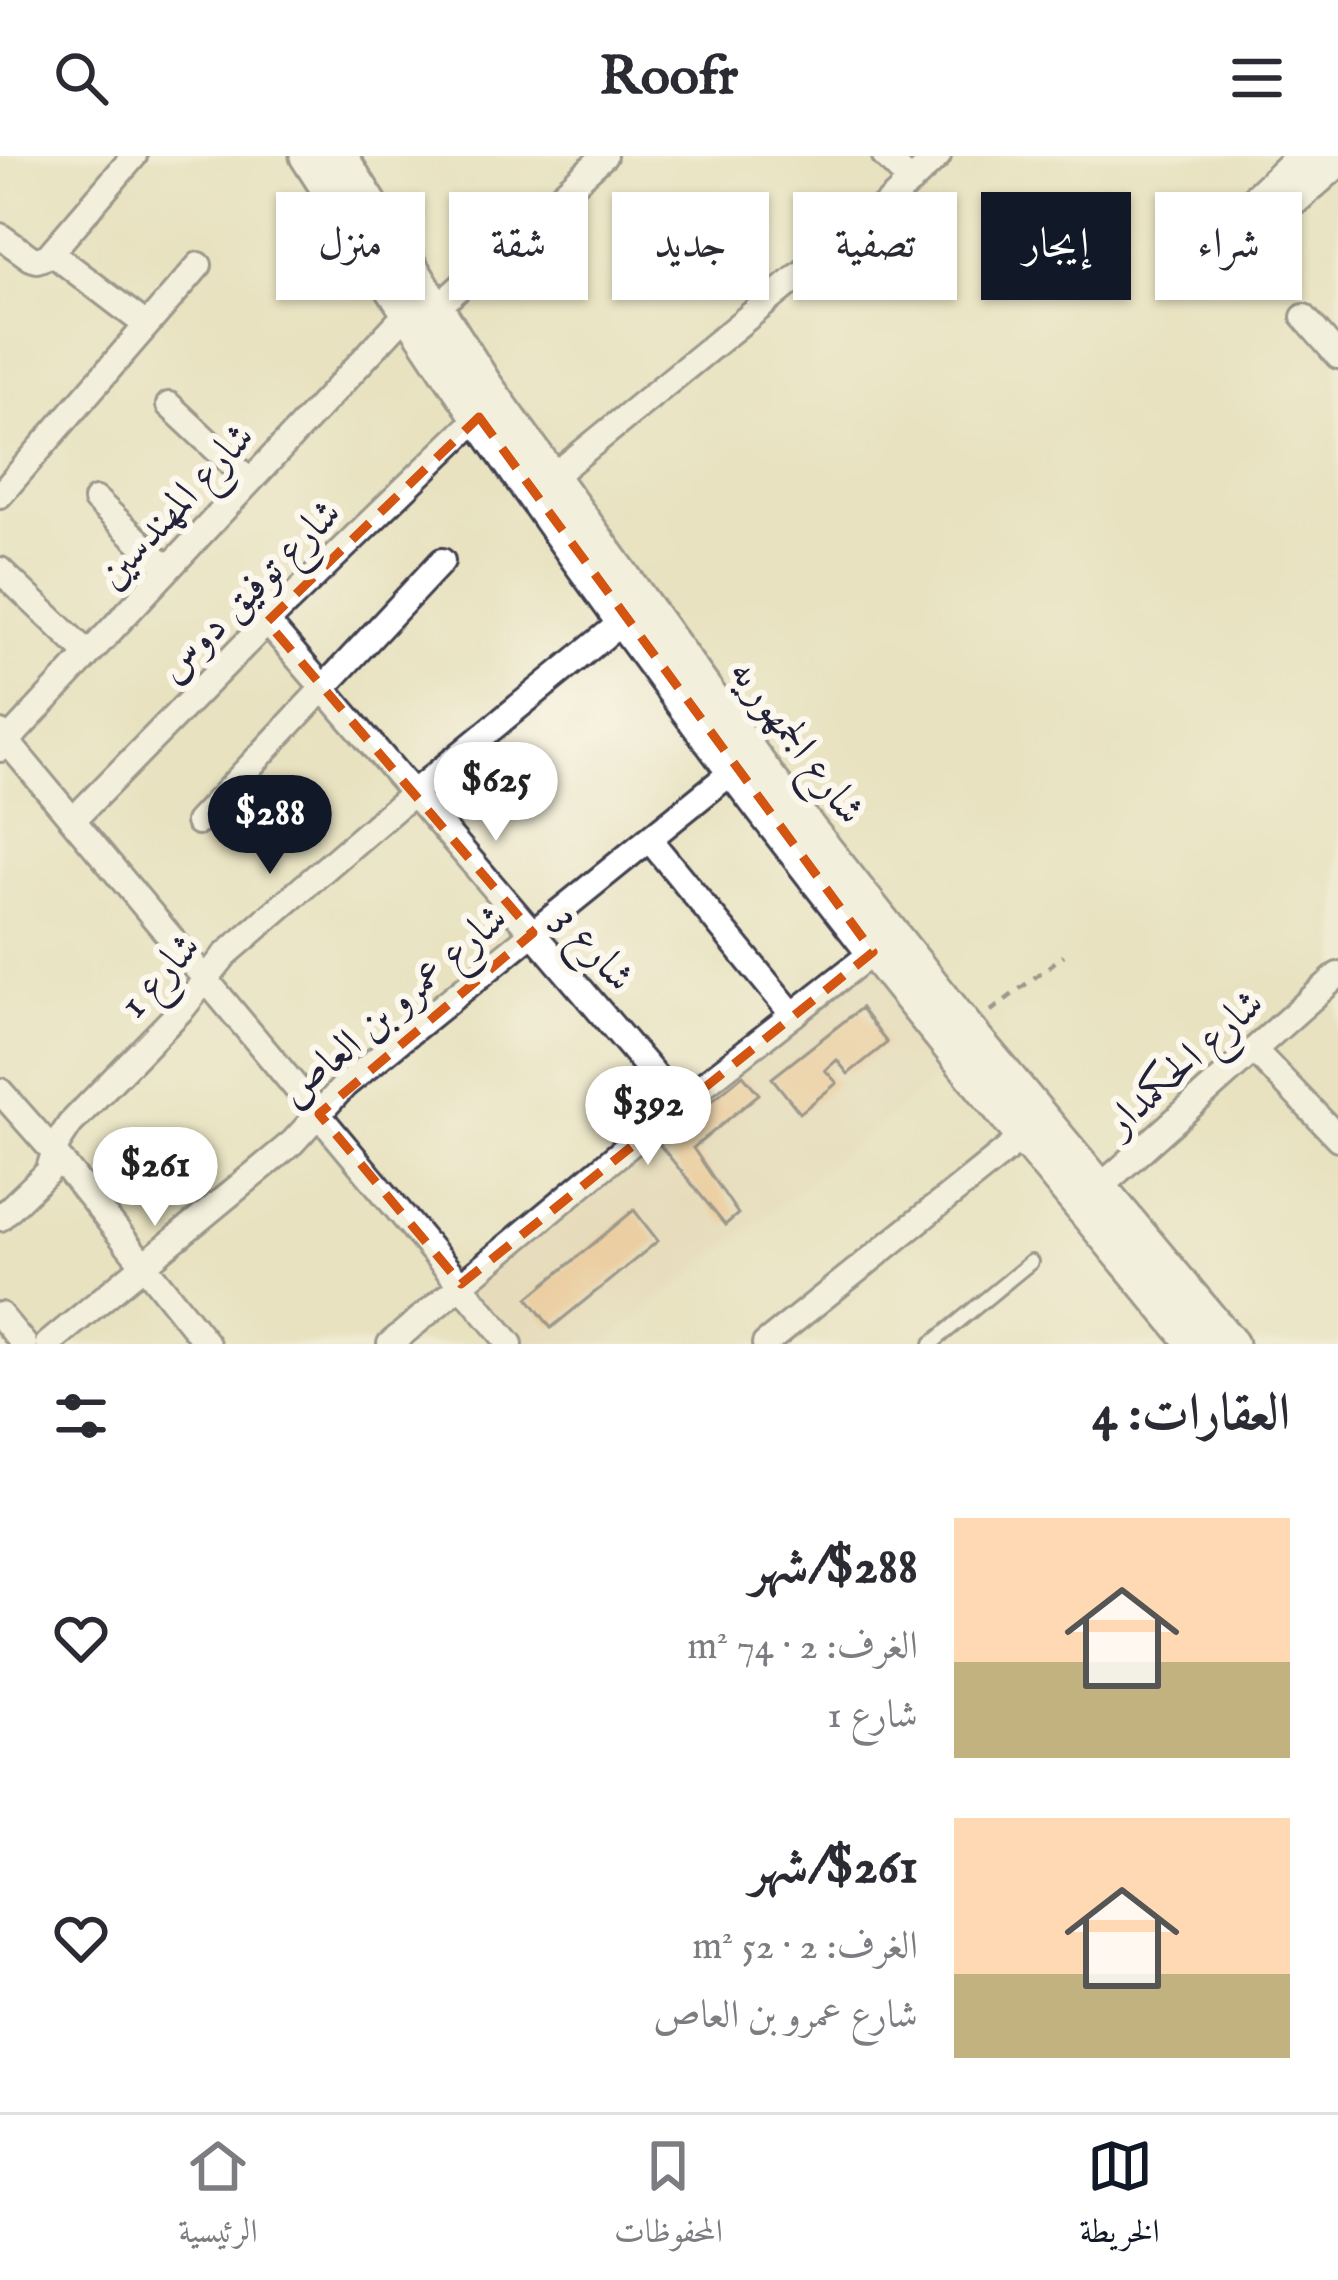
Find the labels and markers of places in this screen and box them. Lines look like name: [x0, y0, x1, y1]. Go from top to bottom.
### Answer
pin: $625: [425, 742, 567, 844]
pin: $288: [199, 775, 341, 877]
pin: $392: [577, 1066, 719, 1168]
pin: $261: [84, 1127, 226, 1229]

